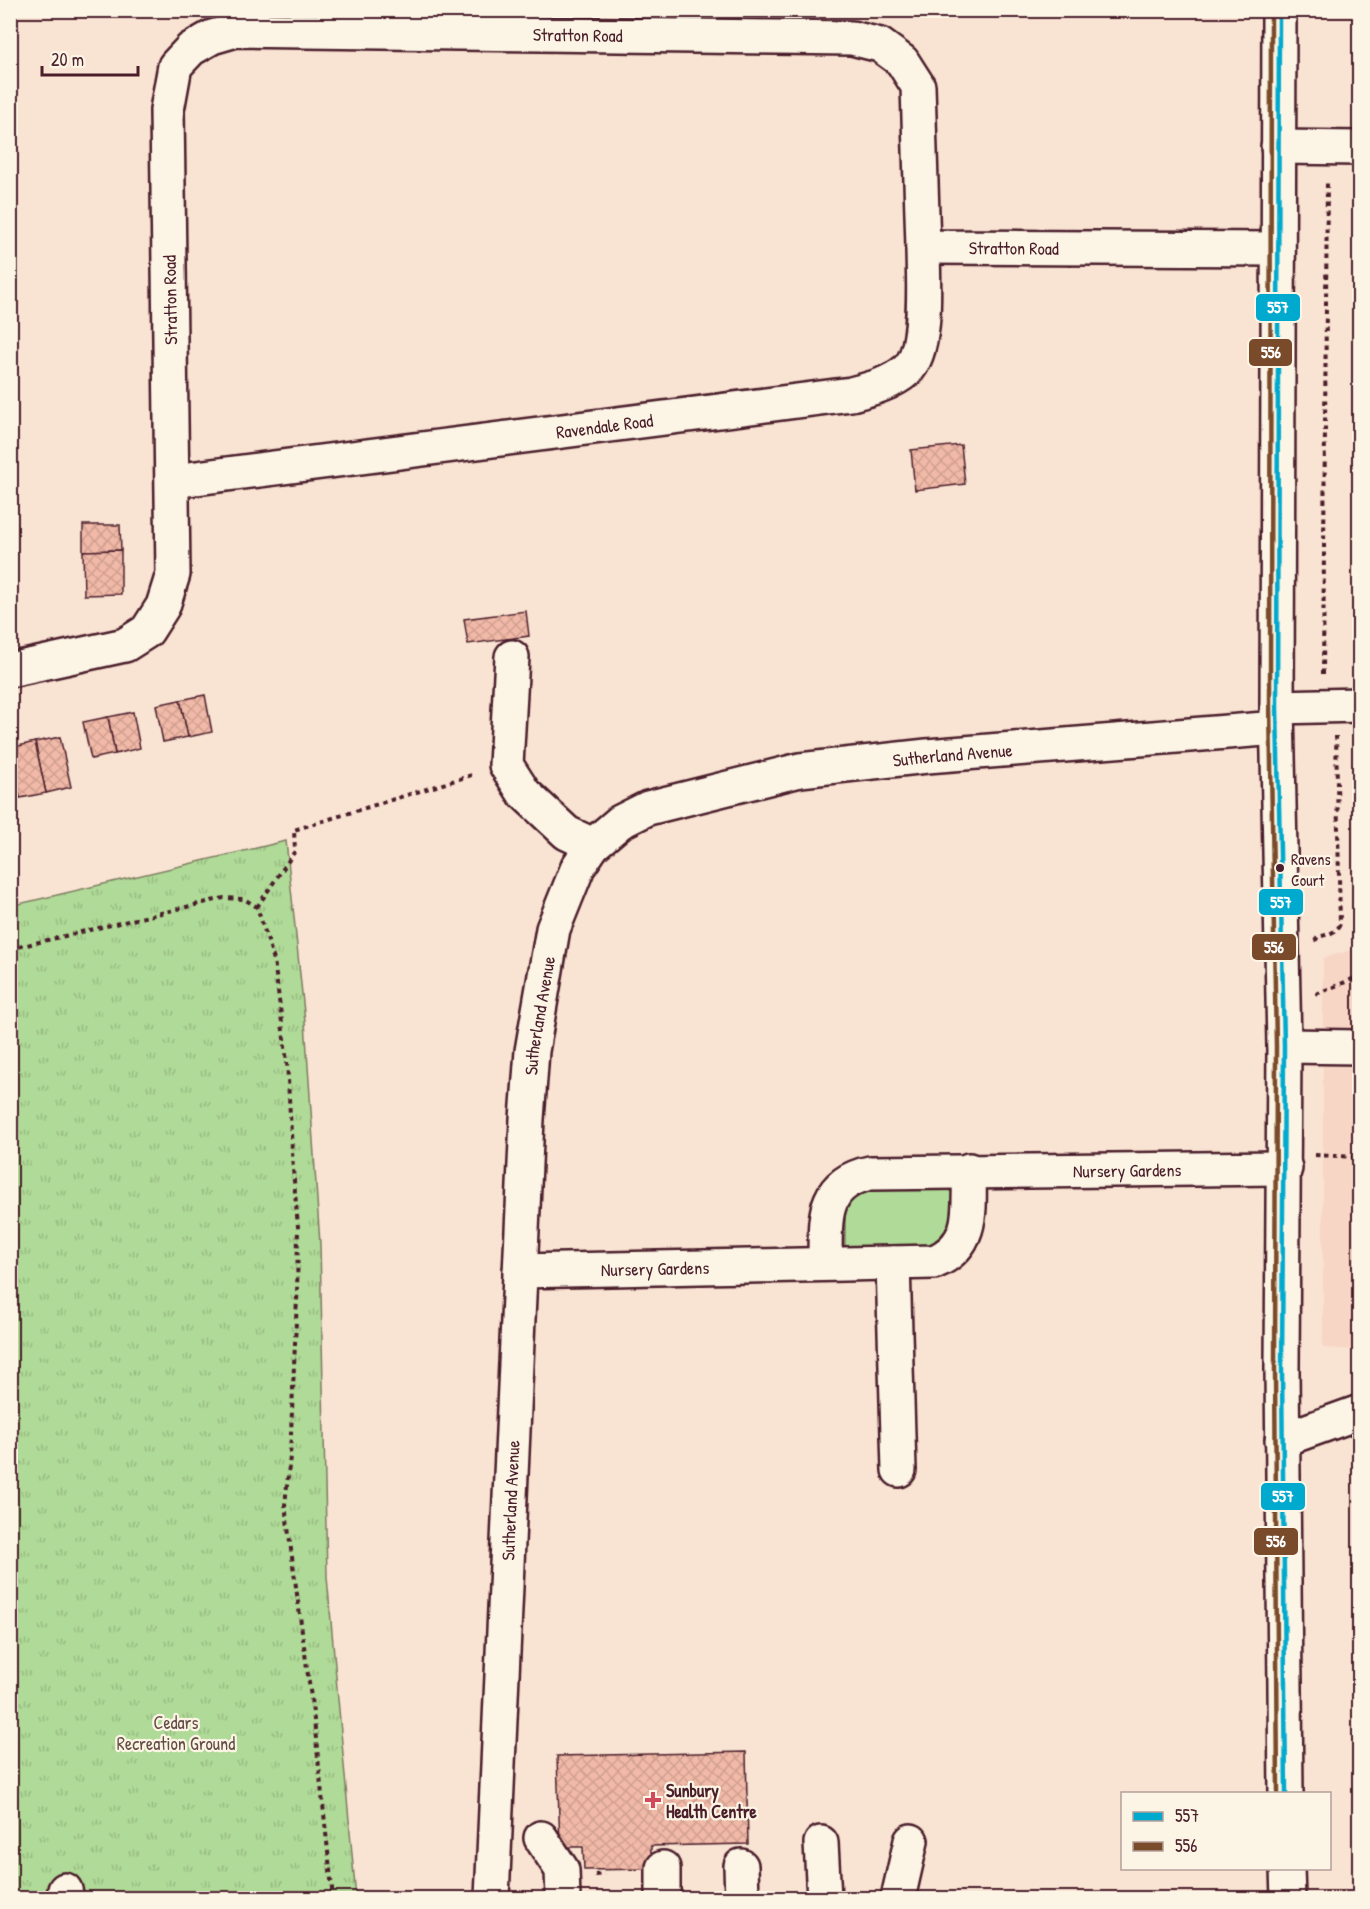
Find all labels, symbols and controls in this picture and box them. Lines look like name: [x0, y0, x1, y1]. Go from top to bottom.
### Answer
street label: Stratton Road: [533, 21, 623, 48]
scale bar: [42, 39, 138, 77]
text: 20 m: [51, 47, 84, 72]
street label: Stratton Road: [969, 235, 1059, 260]
street label: Stratton Road: [157, 255, 183, 345]
line badge: 557: [1255, 293, 1301, 322]
text: 557: [1267, 296, 1289, 318]
line badge: 556: [1248, 338, 1293, 367]
text: 556: [1261, 341, 1282, 363]
street label: Ravendale Road: [555, 407, 654, 444]
street label: Sutherland Avenue: [891, 737, 1013, 772]
place label: Ravens Court: [1291, 848, 1331, 891]
marker: Ravens Court: [1274, 862, 1286, 874]
line badge: 557: [1258, 888, 1304, 916]
text: 557: [1270, 891, 1292, 913]
line badge: 556: [1251, 933, 1297, 961]
text: 556: [1264, 936, 1285, 958]
street label: Sutherland Avenue: [518, 954, 561, 1076]
street label: Nursery Gardens: [1073, 1157, 1182, 1183]
street label: Nursery Gardens: [600, 1254, 710, 1282]
street label: Sutherland Avenue: [495, 1440, 525, 1561]
line badge: 557: [1260, 1482, 1306, 1511]
text: 557: [1272, 1485, 1294, 1507]
line badge: 556: [1253, 1527, 1299, 1556]
text: 556: [1266, 1530, 1287, 1552]
park label: Cedars Recreation Ground: [117, 1710, 235, 1756]
place label: Sunbury Health Centre: [666, 1778, 758, 1824]
marker: Sunbury Health Centre: [644, 1791, 662, 1809]
legend: [1121, 1792, 1331, 1870]
text: 557: [1175, 1803, 1199, 1828]
text: 556: [1175, 1833, 1197, 1858]

